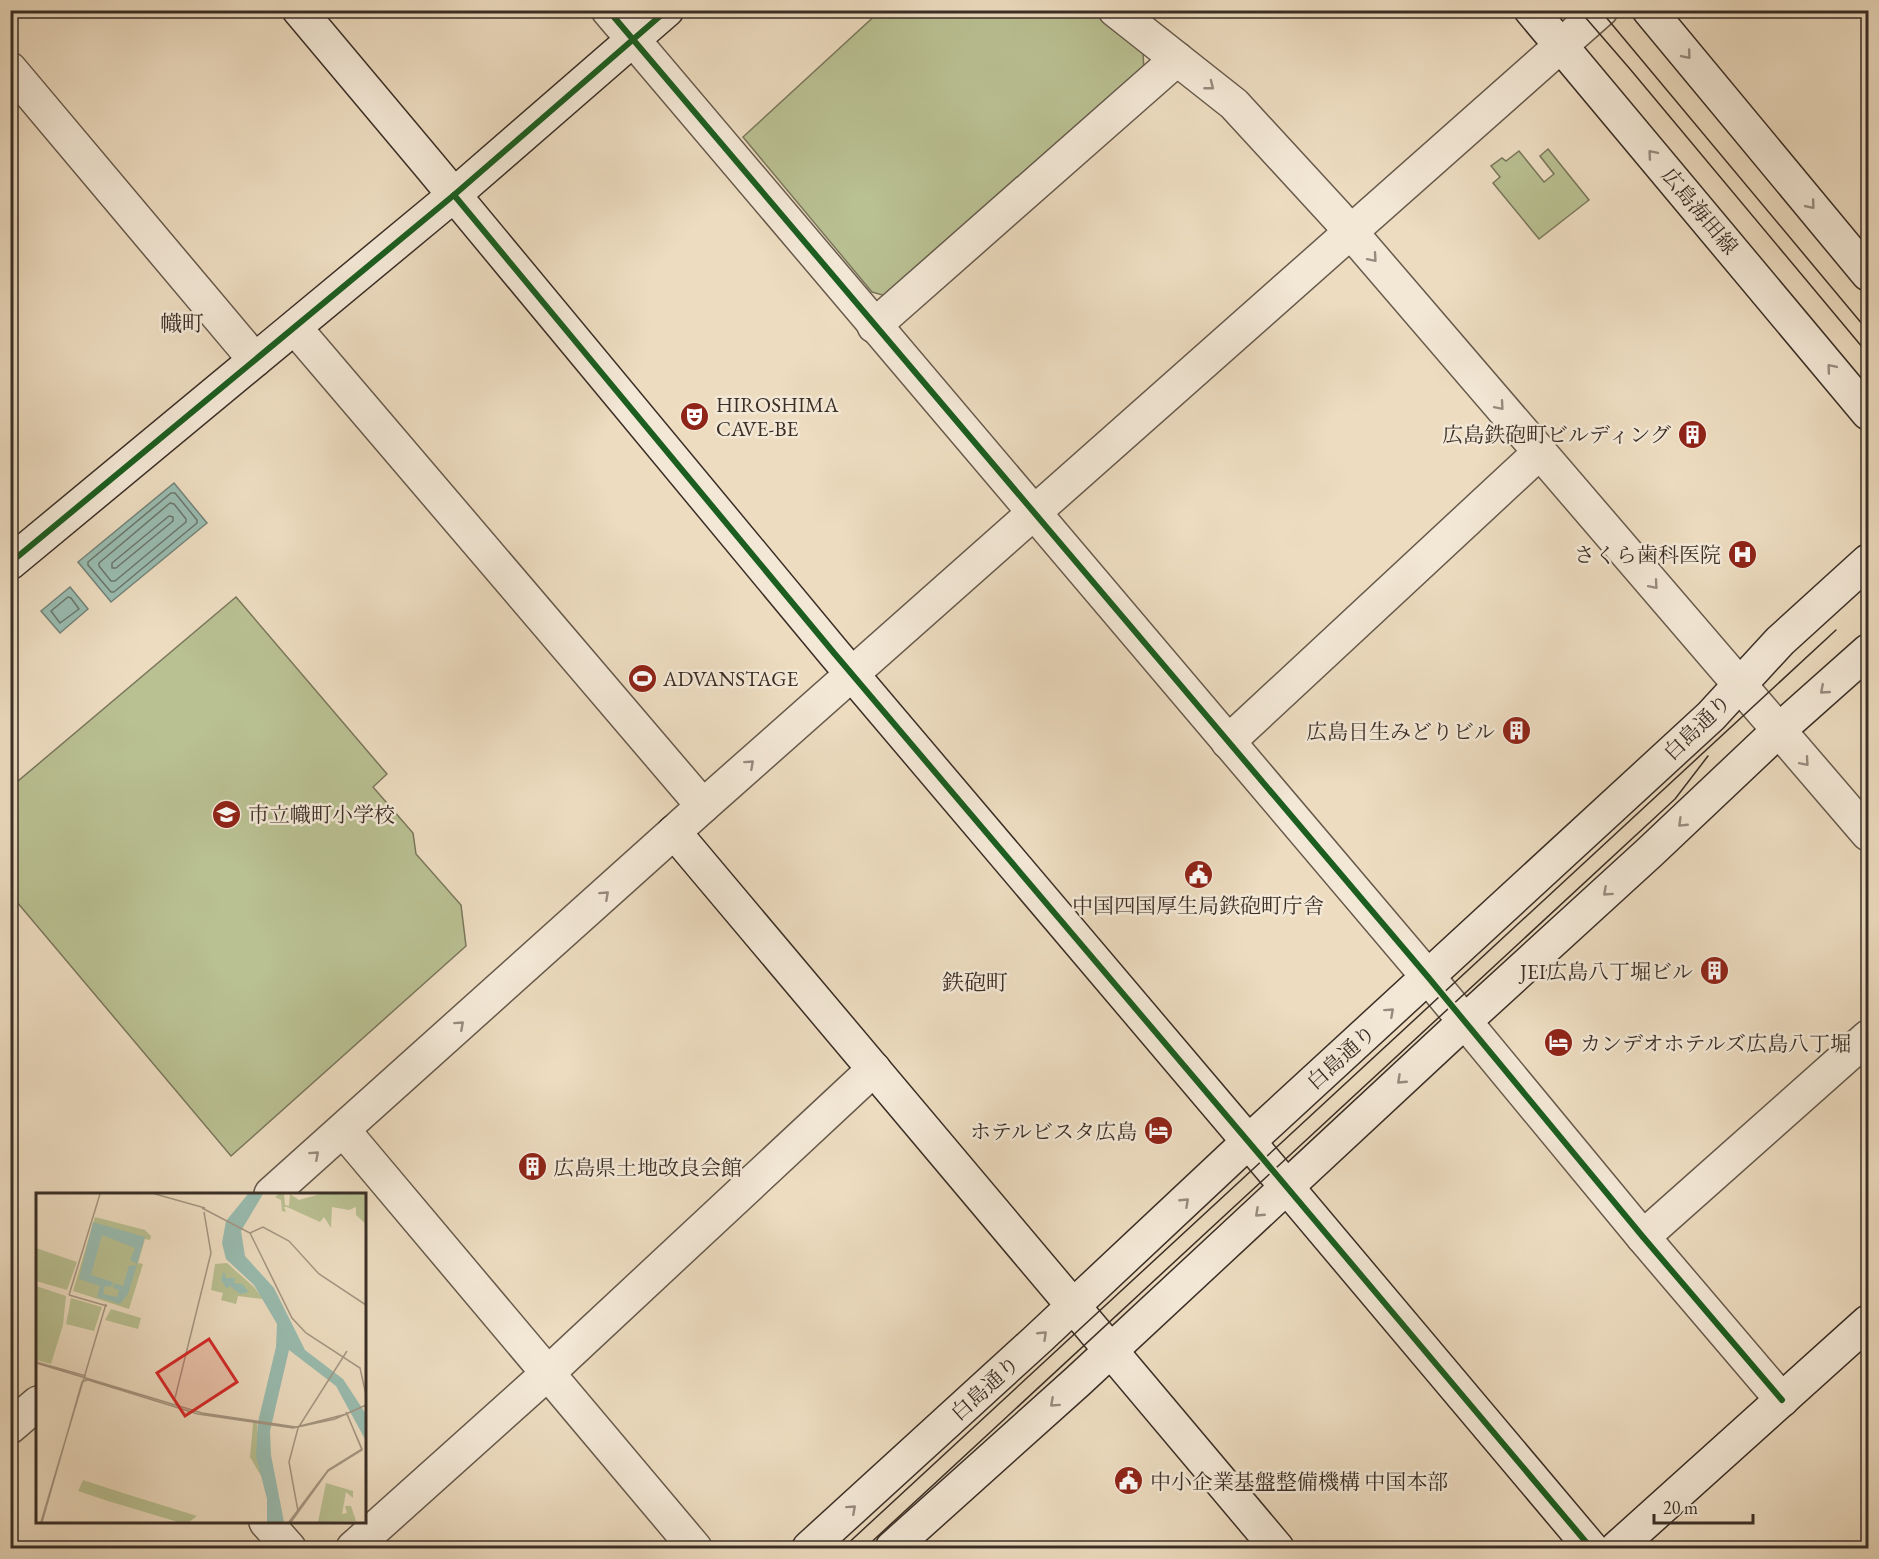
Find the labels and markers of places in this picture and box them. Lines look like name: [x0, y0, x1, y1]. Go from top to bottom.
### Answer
place label: HIROSHIMA CAVE-BE: [716, 391, 839, 442]
theatre icon: HIROSHIMA CAVE-BE: [679, 400, 711, 432]
building icon: 広島鉄砲町ビルディング: [1676, 418, 1708, 450]
place label: 広島鉄砲町ビルディング: [1442, 421, 1671, 448]
hospital icon: さくら歯科医院: [1726, 538, 1758, 570]
place label: さくら歯科医院: [1574, 541, 1721, 568]
sports icon: ADVANSTAGE: [626, 662, 658, 694]
place label: ADVANSTAGE: [662, 665, 798, 692]
building icon: 広島日生みどりビル: [1500, 715, 1532, 747]
place label: 広島日生みどりビル: [1306, 718, 1495, 745]
school or university icon: 市立幟町小学校: [211, 798, 243, 830]
place label: 市立幟町小学校: [248, 801, 395, 828]
public building icon: 中国四国厚生局鉄砲町庁舎: [1182, 858, 1214, 890]
place label: 中国四国厚生局鉄砲町庁舎: [1072, 892, 1324, 919]
building icon: JEI広島八丁堀ビル: [1698, 955, 1730, 987]
place label: JEI広島八丁堀ビル: [1518, 958, 1693, 985]
hotel icon: カンデオホテルズ広島八丁堀: [1543, 1027, 1575, 1059]
place label: カンデオホテルズ広島八丁堀: [1580, 1030, 1851, 1057]
hotel icon: ホテルビスタ広島: [1142, 1115, 1174, 1147]
place label: ホテルビスタ広島: [970, 1118, 1137, 1145]
building icon: 広島県土地改良会館: [516, 1151, 548, 1183]
place label: 広島県土地改良会館: [553, 1154, 742, 1181]
public building icon: 中小企業基盤整備機構 中国本部: [1113, 1465, 1145, 1497]
place label: 中小企業基盤整備機構 中国本部: [1150, 1468, 1448, 1495]

